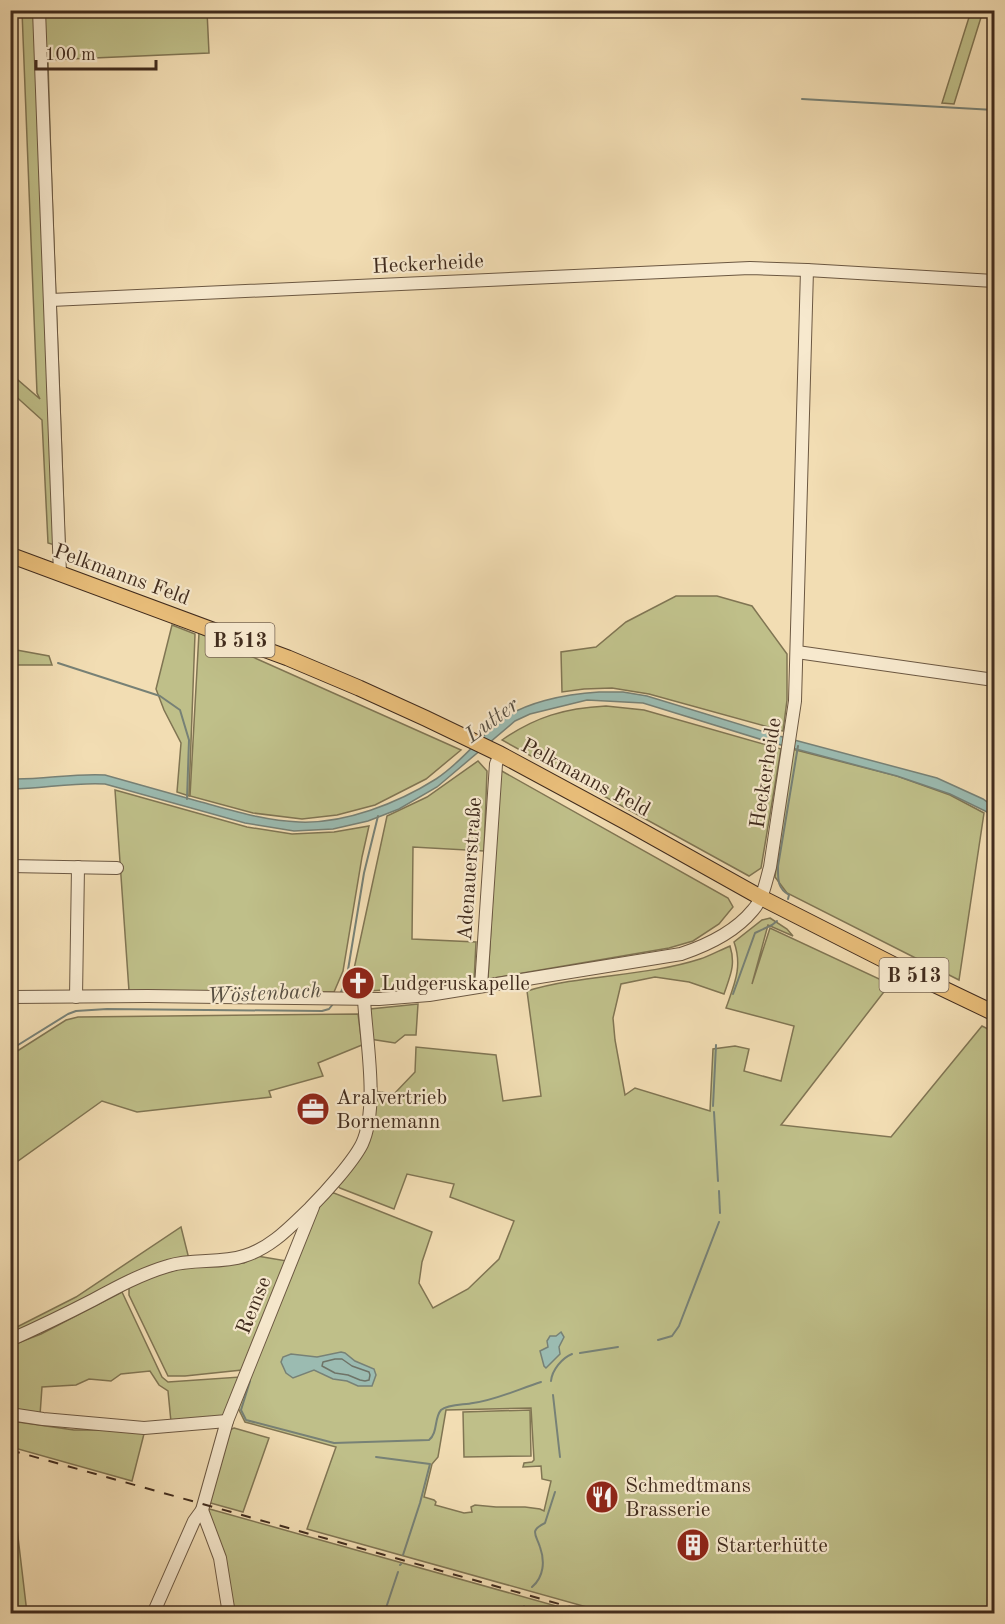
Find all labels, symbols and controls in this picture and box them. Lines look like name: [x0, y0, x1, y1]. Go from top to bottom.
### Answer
scale bar: [36, 33, 156, 71]
text: 100 m: [45, 46, 96, 64]
street label: Heckerheide: [372, 251, 485, 278]
street label: Pelkmanns Feld: [51, 541, 192, 610]
road number: B 513: [206, 623, 274, 657]
water label: Lutter: [461, 694, 523, 748]
street label: Heckerheide: [747, 716, 786, 830]
street label: Pelkmanns Feld: [517, 735, 653, 821]
street label: Adenauerstraße: [455, 797, 486, 942]
road number: B 513: [880, 958, 948, 992]
church icon: Ludgeruskapelle: [340, 965, 376, 1001]
place label: Ludgeruskapelle: [381, 974, 530, 995]
water label: Wöstenbach: [206, 980, 322, 1008]
place label: Aralvertrieb Bornemann: [336, 1088, 447, 1133]
office icon: Aralvertrieb Bornemann: [295, 1091, 331, 1127]
street label: Remse: [233, 1274, 275, 1337]
place label: Schmedtmans Brasserie: [625, 1476, 751, 1521]
restaurant icon: Schmedtmans Brasserie: [584, 1479, 620, 1515]
building icon: Starterhütte: [675, 1527, 711, 1563]
place label: Starterhütte: [716, 1536, 828, 1557]

